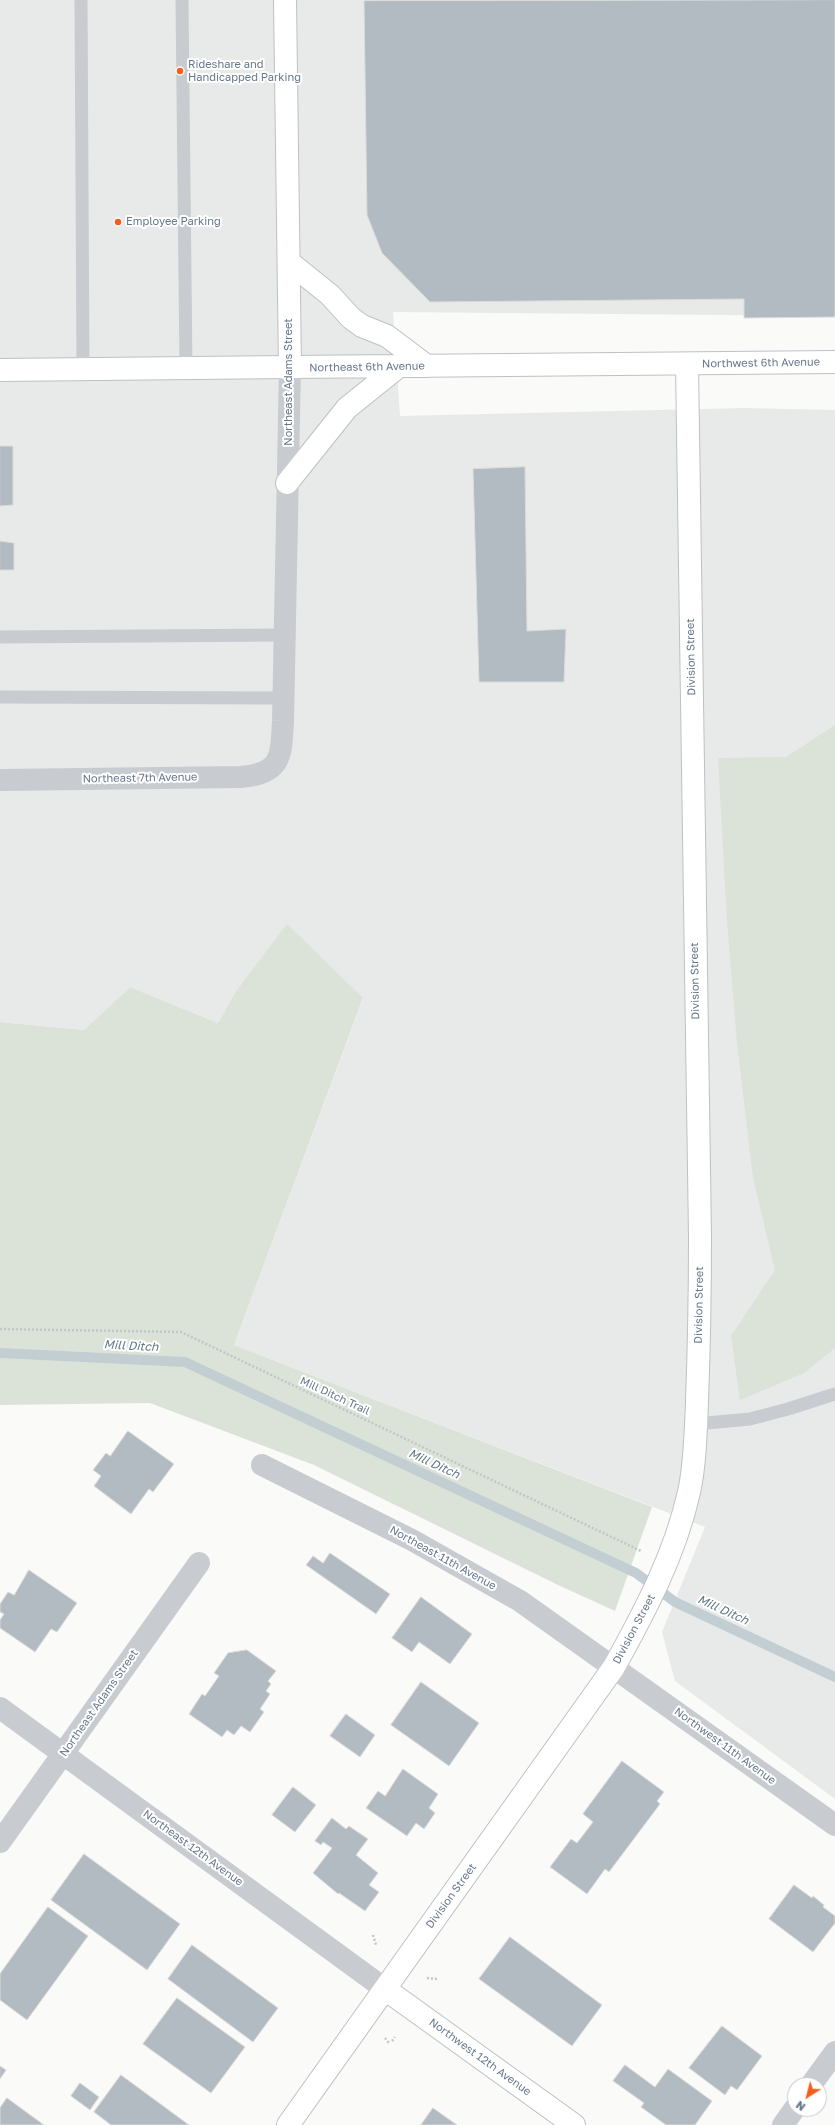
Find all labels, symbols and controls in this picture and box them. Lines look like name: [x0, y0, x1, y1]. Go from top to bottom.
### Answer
place label: Rideshare and Handicapped Parking: [188, 58, 301, 84]
marker: Rideshare and Handicapped Parking: [175, 66, 185, 76]
place label: Employee Parking: [126, 215, 221, 229]
marker: Employee Parking: [113, 217, 123, 227]
street label: Northeast Adams Street: [282, 318, 296, 446]
street label: Northwest 6th Avenue: [702, 355, 820, 371]
street label: Northeast 6th Avenue: [309, 359, 425, 375]
street label: Division Street: [684, 618, 698, 696]
street label: Northeast 7th Avenue: [83, 770, 197, 786]
street label: Division Street: [688, 942, 702, 1020]
street label: Division Street: [692, 1266, 706, 1344]
water label: Mill Ditch: [103, 1337, 159, 1355]
street label: Mill Ditch Trail: [298, 1374, 372, 1418]
water label: Mill Ditch: [406, 1446, 462, 1482]
street label: Northeast 11th Avenue: [387, 1523, 499, 1593]
street label: Division Street: [610, 1592, 658, 1666]
water label: Mill Ditch: [695, 1592, 751, 1628]
street label: Northeast Adams Street: [57, 1647, 141, 1759]
street label: Northwest 11th Avenue: [672, 1705, 778, 1787]
street label: Northeast 12th Avenue: [140, 1807, 246, 1889]
street label: Division Street: [423, 1861, 479, 1931]
street label: Northwest 12th Avenue: [426, 2015, 534, 2099]
north arrow: [787, 2077, 827, 2117]
text: N: [793, 2099, 807, 2114]

